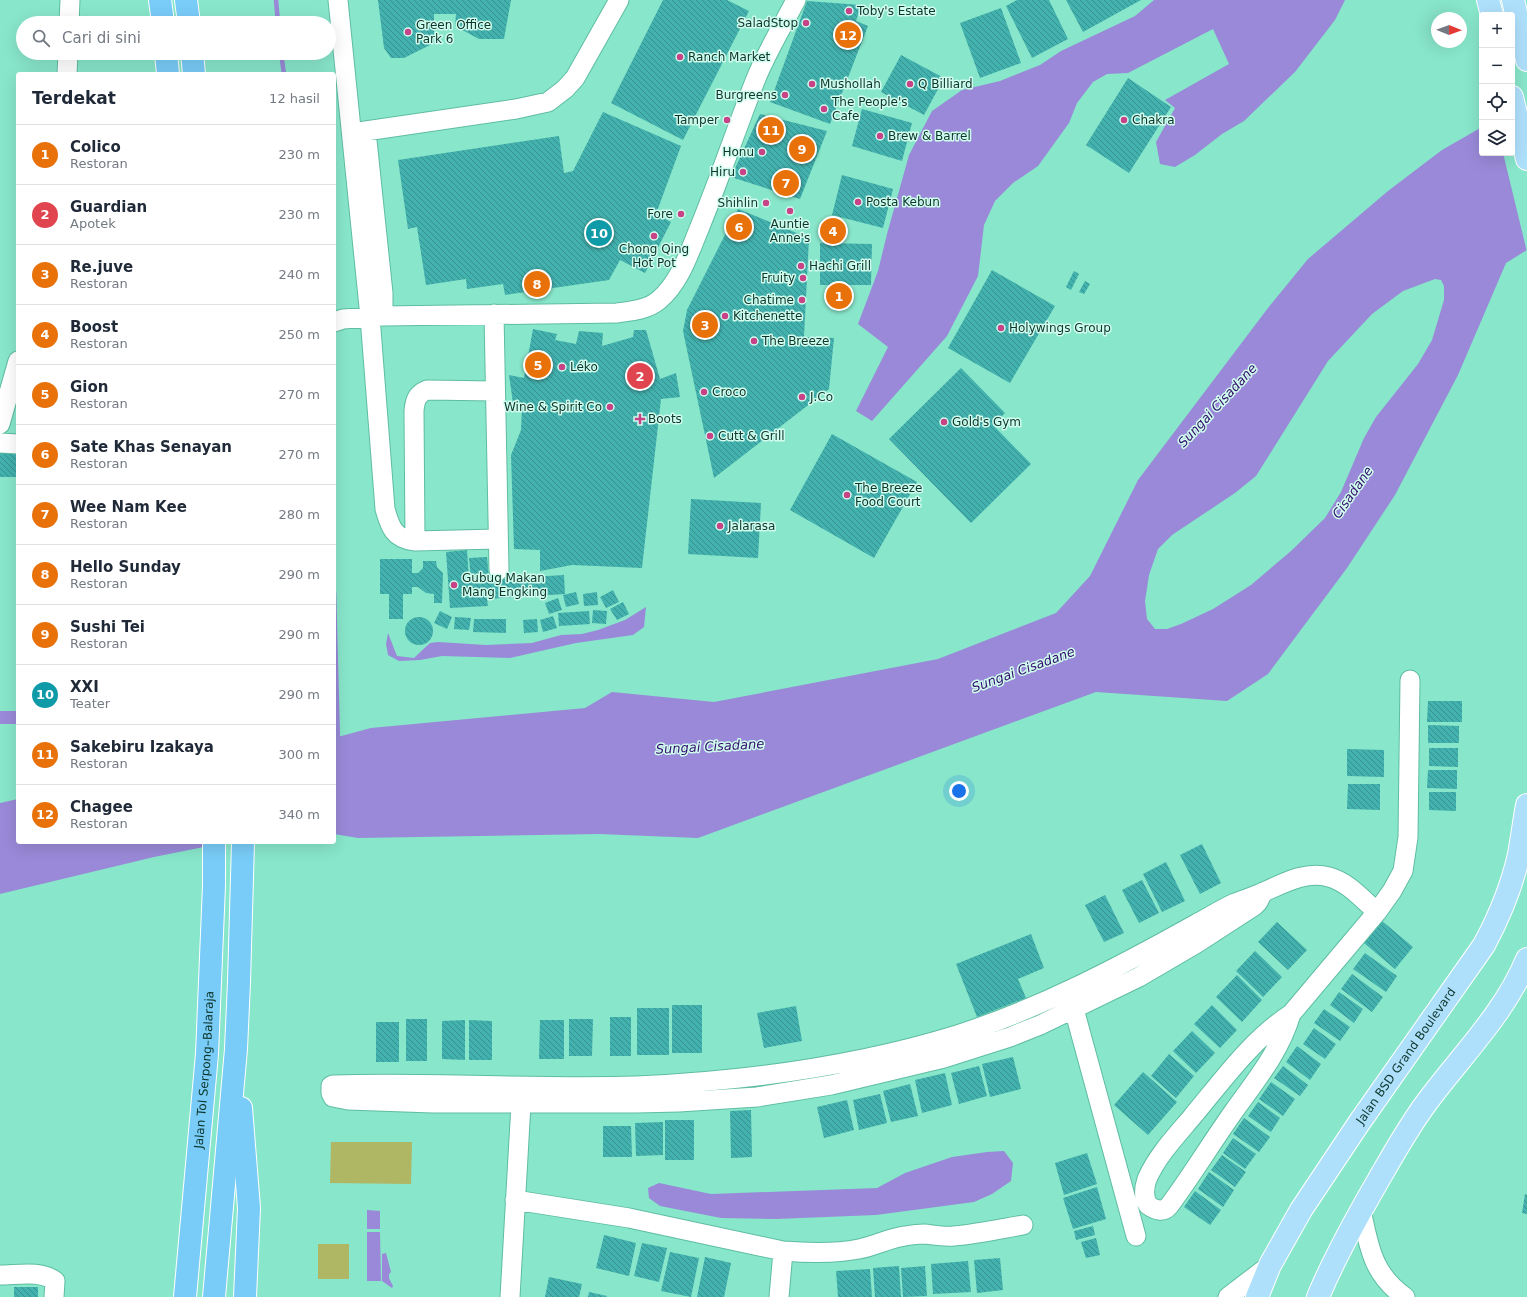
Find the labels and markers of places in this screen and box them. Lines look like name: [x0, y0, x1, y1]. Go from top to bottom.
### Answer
place label: Toby's Estate: [856, 4, 936, 18]
marker: Toby's Estate: [844, 6, 854, 16]
place label: SaladStop: [737, 16, 798, 30]
place label: Green Office Park 6: [416, 18, 491, 46]
marker: SaladStop: [801, 18, 811, 28]
pin: 12: [835, 20, 861, 50]
marker: Green Office Park 6: [403, 27, 413, 37]
place label: Ranch Market: [688, 50, 771, 64]
marker: Ranch Market: [675, 52, 685, 62]
place label: Mushollah: [820, 77, 881, 91]
place label: Q Billiard: [918, 77, 973, 91]
marker: Mushollah: [807, 79, 817, 89]
marker: Q Billiard: [905, 79, 915, 89]
place label: Burgreens: [716, 88, 777, 102]
marker: Burgreens: [780, 90, 790, 100]
place label: The People's Cafe: [831, 95, 908, 123]
marker: The People's Cafe: [819, 104, 829, 114]
place label: Tamper: [674, 113, 719, 127]
place label: Chakra: [1132, 113, 1175, 127]
marker: Tamper: [722, 115, 732, 125]
pin: 11: [758, 115, 784, 145]
marker: Chakra: [1119, 115, 1129, 125]
place label: Brew & Barrel: [888, 129, 971, 143]
marker: Brew & Barrel: [875, 131, 885, 141]
pin: 9: [789, 134, 815, 164]
place label: Honu: [722, 145, 754, 159]
marker: Honu: [757, 147, 767, 157]
place label: Hiru: [710, 165, 735, 179]
marker: Hiru: [738, 167, 748, 177]
pin: 7: [773, 168, 799, 198]
place label: Posta Kebun: [866, 195, 940, 209]
place label: Shihlin: [718, 196, 758, 210]
marker: Posta Kebun: [853, 197, 863, 207]
marker: Shihlin: [761, 198, 771, 208]
marker: Auntie Anne's: [785, 206, 795, 216]
place label: Fore: [647, 207, 673, 221]
marker: Fore: [676, 209, 686, 219]
pin: 6: [726, 212, 752, 242]
pin: 4: [820, 216, 846, 246]
place label: Auntie Anne's: [770, 217, 810, 245]
pin: 10: [586, 218, 612, 248]
marker: Chong Qing Hot Pot: [649, 231, 659, 241]
place label: Chong Qing Hot Pot: [619, 242, 689, 270]
place label: Hachi Grill: [809, 259, 871, 273]
marker: Hachi Grill: [796, 261, 806, 271]
pin: 8: [524, 269, 550, 299]
place label: Fruity: [761, 271, 795, 285]
marker: Fruity: [798, 273, 808, 283]
pin: 1: [826, 281, 852, 311]
place label: Chatime: [744, 293, 794, 307]
marker: Chatime: [797, 295, 807, 305]
place label: Kitchenette: [733, 309, 802, 323]
pin: 3: [692, 310, 718, 340]
marker: Kitchenette: [720, 311, 730, 321]
place label: Holywings Group: [1009, 321, 1111, 335]
marker: Holywings Group: [996, 323, 1006, 333]
place label: The Breeze: [761, 334, 829, 348]
marker: The Breeze: [749, 336, 759, 346]
pin: 5: [525, 350, 551, 380]
place label: Léko: [570, 360, 598, 374]
pin: 2: [627, 361, 653, 391]
marker: Léko: [557, 362, 567, 372]
place label: Croco: [712, 385, 746, 399]
marker: Croco: [699, 387, 709, 397]
place label: J.Co: [809, 390, 833, 404]
marker: J.Co: [797, 392, 807, 402]
place label: Wine & Spirit Co: [504, 400, 602, 414]
marker: Wine & Spirit Co: [605, 402, 615, 412]
place label: Boots: [648, 412, 682, 426]
marker: Boots: [635, 414, 645, 424]
place label: Gold's Gym: [952, 415, 1021, 429]
marker: Gold's Gym: [939, 417, 949, 427]
place label: Cutt & Grill: [718, 429, 785, 443]
marker: Cutt & Grill: [705, 431, 715, 441]
place label: The Breeze Food Court: [854, 481, 922, 509]
marker: The Breeze Food Court: [842, 490, 852, 500]
place label: Jalarasa: [727, 519, 775, 533]
marker: Jalarasa: [715, 521, 725, 531]
place label: Gubug Makan Mang Engking: [462, 571, 547, 599]
marker: Gubug Makan Mang Engking: [449, 580, 459, 590]

